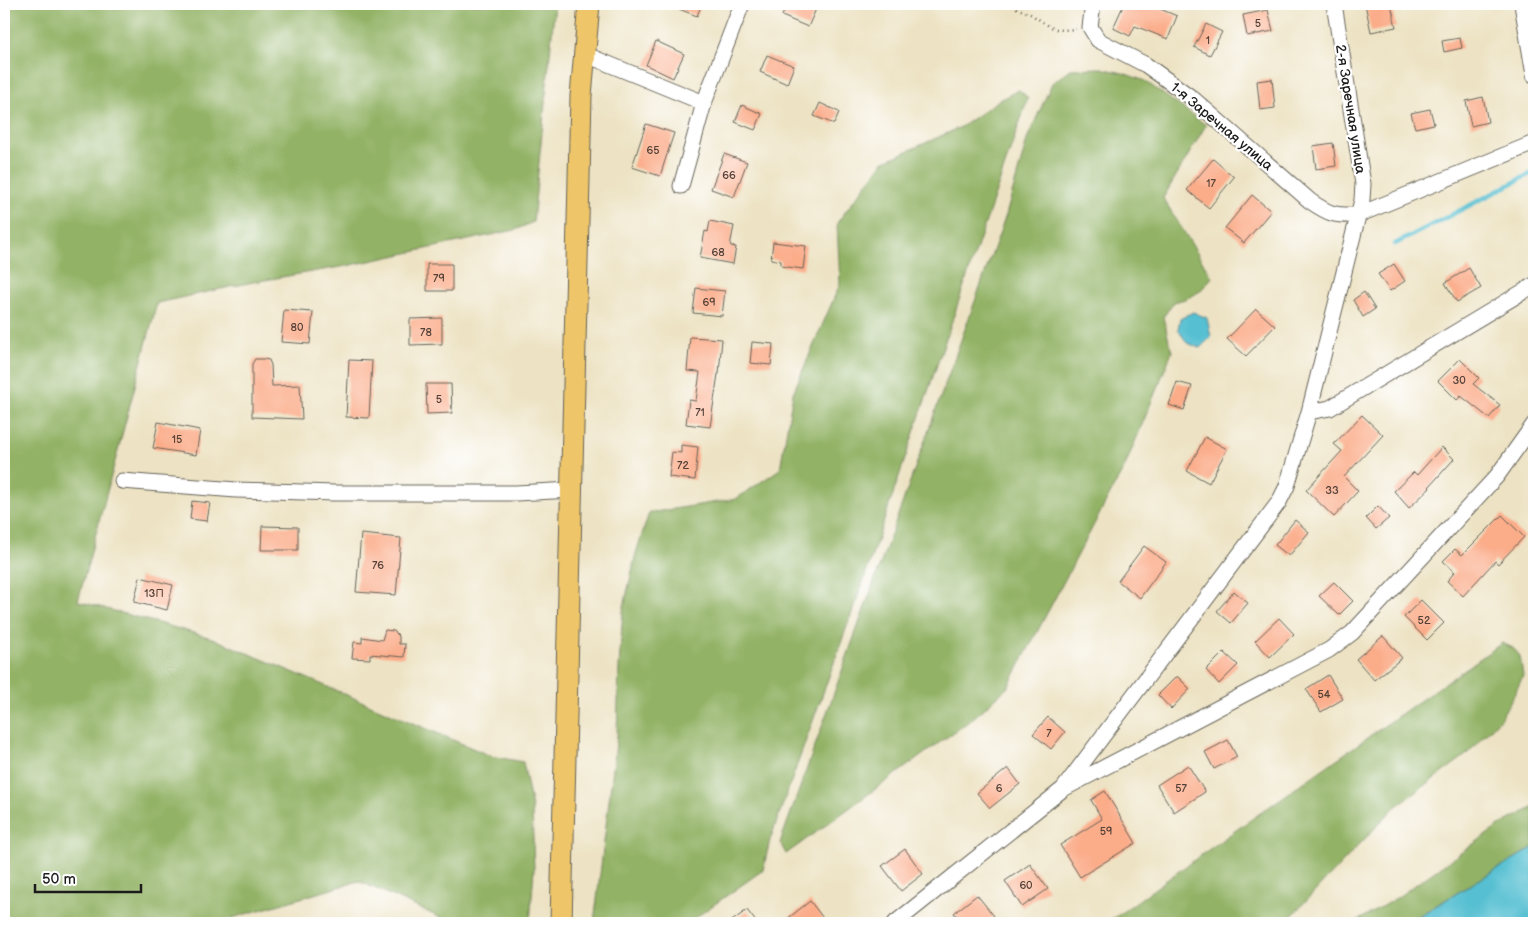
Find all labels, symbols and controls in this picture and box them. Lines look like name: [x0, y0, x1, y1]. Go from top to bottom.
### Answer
house number: 5: [1255, 17, 1261, 30]
house number: 1: [1206, 34, 1210, 47]
street label: 2-я Заречная улица: [1332, 43, 1369, 176]
street label: 1-я Заречная улица: [1167, 79, 1277, 174]
house number: 65: [646, 144, 660, 157]
house number: 66: [722, 169, 736, 182]
house number: 17: [1206, 177, 1216, 190]
house number: 68: [711, 246, 725, 259]
house number: 79: [433, 272, 445, 285]
house number: 69: [702, 296, 716, 309]
house number: 80: [291, 321, 304, 334]
house number: 78: [420, 326, 432, 339]
house number: 30: [1452, 374, 1466, 387]
house number: 5: [436, 393, 442, 406]
house number: 71: [695, 406, 705, 419]
house number: 15: [172, 433, 182, 446]
house number: 72: [677, 459, 689, 472]
house number: 33: [1325, 484, 1339, 497]
house number: 76: [372, 559, 384, 572]
house number: 13П: [144, 587, 164, 600]
house number: 52: [1418, 614, 1431, 627]
house number: 54: [1317, 688, 1331, 701]
house number: 7: [1046, 727, 1052, 740]
house number: 6: [996, 782, 1003, 795]
house number: 57: [1175, 782, 1187, 795]
house number: 59: [1100, 825, 1112, 838]
scale bar: [35, 862, 141, 894]
text: 50 m: [42, 870, 76, 889]
house number: 60: [1019, 879, 1033, 892]

